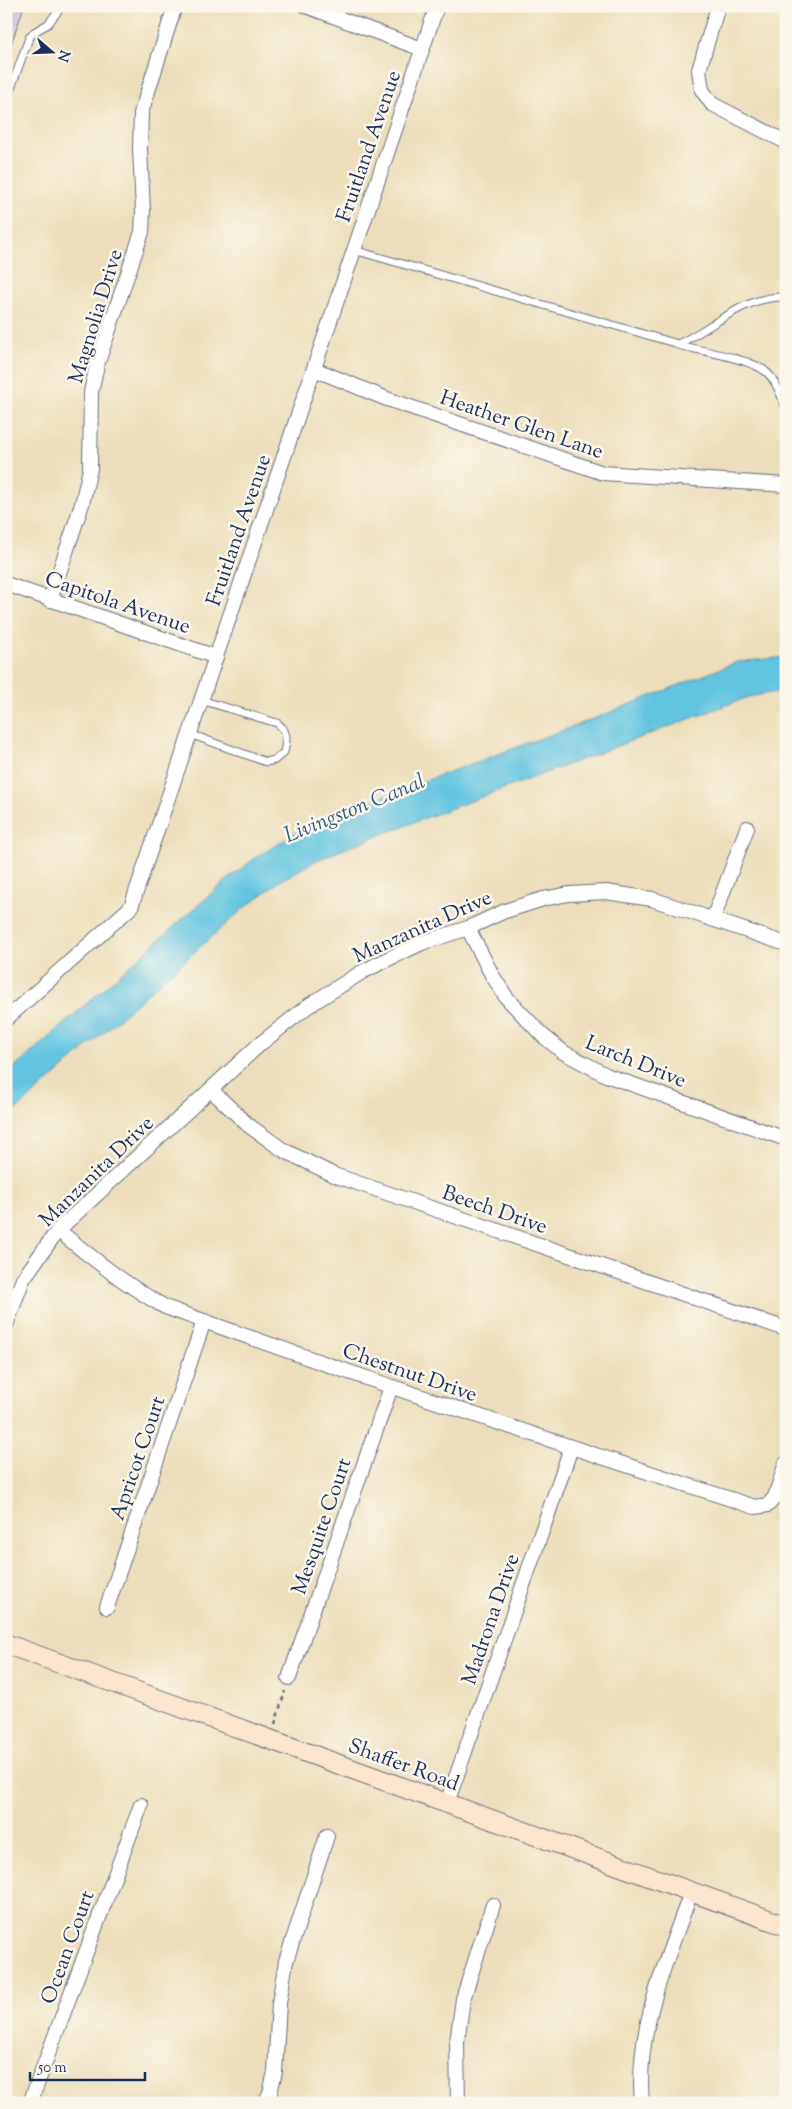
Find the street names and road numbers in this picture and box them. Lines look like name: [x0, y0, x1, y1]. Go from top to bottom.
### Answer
street label: Fruitland Avenue: [330, 67, 410, 227]
street label: Magnolia Drive: [62, 246, 132, 387]
street label: Heather Glen Lane: [436, 384, 607, 468]
street label: Fruitland Avenue: [200, 451, 280, 611]
street label: Capitola Avenue: [40, 565, 194, 643]
street label: Manzanita Drive: [349, 884, 497, 972]
street label: Larch Drive: [580, 1029, 690, 1097]
street label: Manzanita Drive: [33, 1110, 161, 1235]
street label: Beech Drive: [438, 1179, 551, 1243]
street label: Chestnut Drive: [338, 1337, 481, 1411]
street label: Apricot Court: [104, 1392, 174, 1525]
street label: Mesquite Court: [285, 1454, 360, 1599]
street label: Madrona Drive: [455, 1550, 528, 1689]
street label: Shaffer Road: [344, 1732, 463, 1800]
street label: Ocean Court: [34, 1887, 103, 2009]

